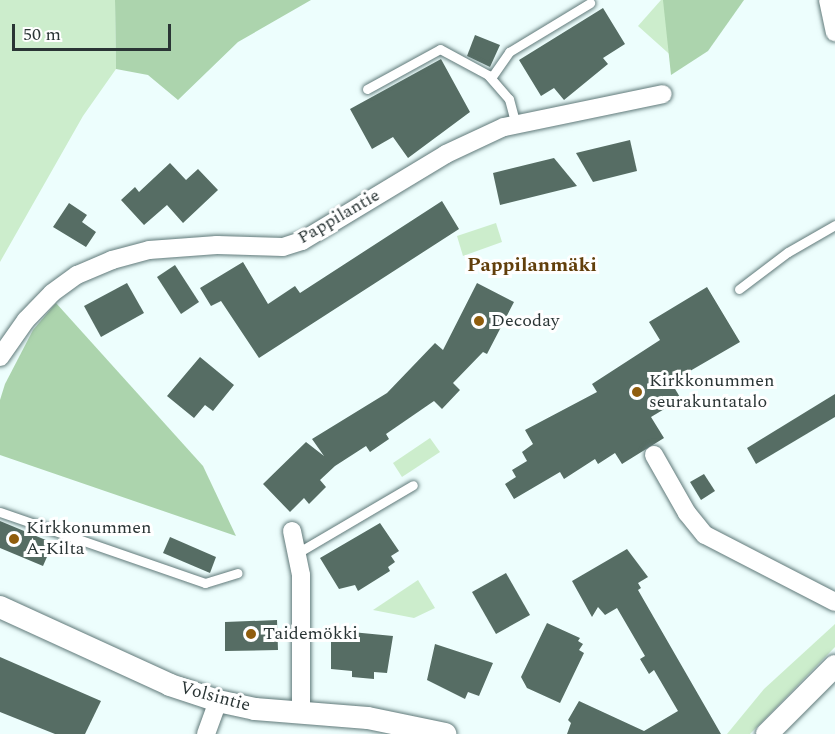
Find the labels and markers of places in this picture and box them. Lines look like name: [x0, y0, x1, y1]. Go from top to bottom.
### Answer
place label: Decoday: [491, 310, 560, 332]
marker: Decoday: [472, 314, 486, 328]
place label: Kirkkonummen seurakuntatalo: [649, 371, 775, 413]
marker: Kirkkonummen seurakuntatalo: [630, 385, 644, 399]
place label: Kirkkonummen A-Kilta: [26, 518, 152, 560]
marker: Kirkkonummen A-Kilta: [7, 532, 21, 546]
place label: Taidemökki: [263, 623, 358, 645]
marker: Taidemökki: [244, 627, 258, 641]

